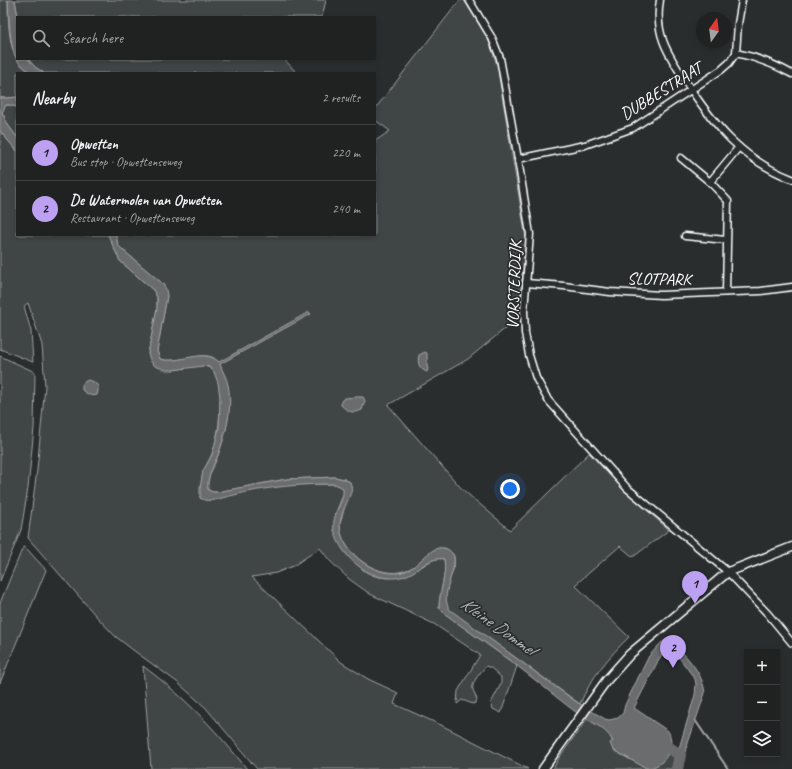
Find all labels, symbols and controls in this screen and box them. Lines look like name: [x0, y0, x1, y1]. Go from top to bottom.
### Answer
north arrow: [696, 12, 732, 48]
search box: [16, 16, 376, 60]
icon: search: [30, 27, 52, 49]
text: Search here: [62, 29, 123, 48]
street label: DUBBESTRAAT: [616, 56, 709, 124]
text: Nearby: [32, 88, 75, 109]
text: 2 results: [322, 90, 360, 106]
text: Opwetten: [70, 135, 118, 154]
text: 1: [42, 145, 48, 161]
text: 220 m: [332, 145, 360, 161]
text: Bus stop · Opwettenseweg: [70, 154, 181, 170]
text: De Watermolen van Opwetten: [70, 191, 222, 210]
text: 2: [42, 201, 48, 217]
text: 240 m: [332, 201, 360, 217]
text: Restaurant · Opwettenseweg: [70, 210, 194, 226]
street label: VORSTERDIJK: [502, 238, 526, 330]
street label: SLOTPARK: [627, 268, 694, 290]
your location: [500, 479, 520, 499]
pin: 1: [682, 571, 708, 604]
water label: Kleine Dommel: [457, 592, 544, 663]
pin: 2: [660, 635, 686, 668]
map controls: [744, 649, 780, 757]
button: +: [744, 649, 780, 685]
button: −: [744, 685, 780, 721]
button: layers: [744, 721, 780, 757]

